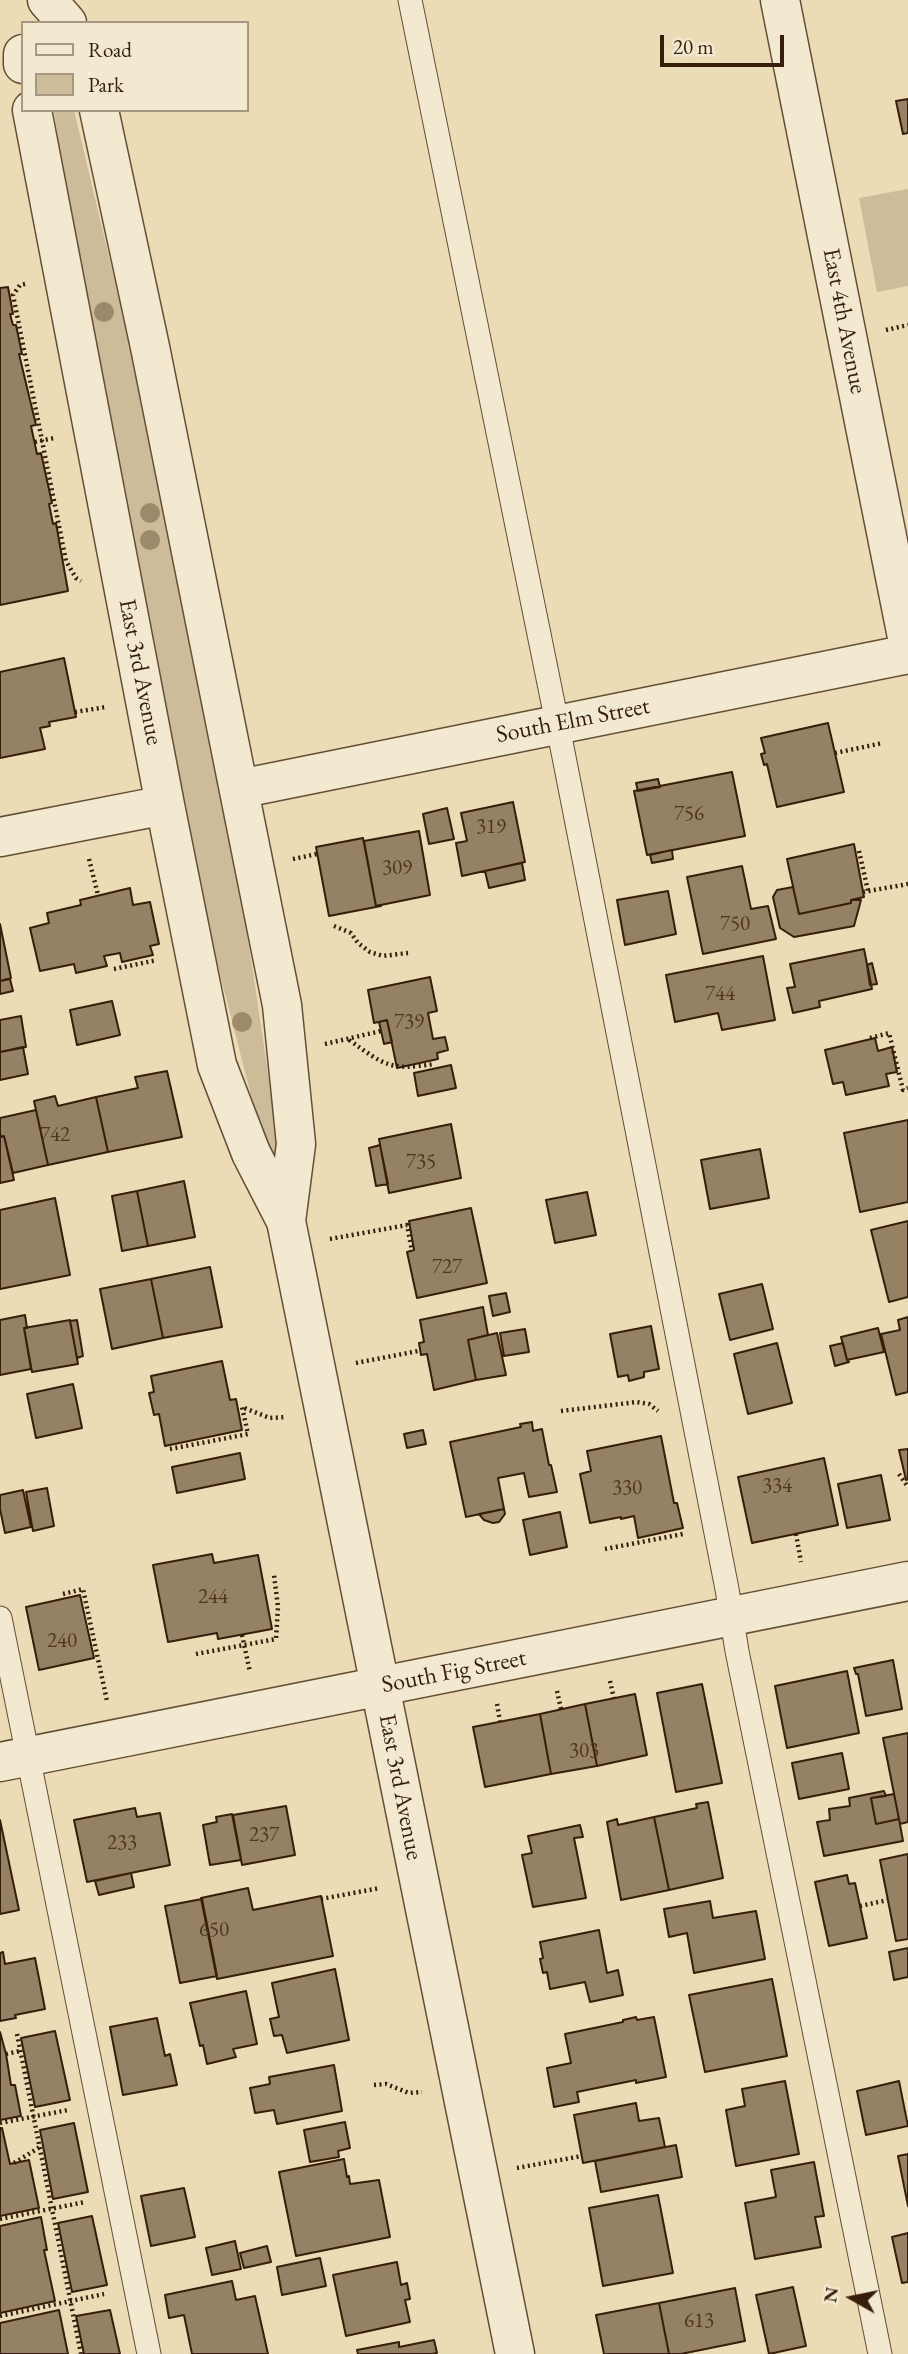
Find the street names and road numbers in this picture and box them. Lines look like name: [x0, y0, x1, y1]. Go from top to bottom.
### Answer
street label: East 4th Avenue: [816, 246, 872, 396]
street label: East 3rd Avenue: [112, 597, 168, 747]
street label: South Elm Street: [494, 692, 652, 750]
street label: South Fig Street: [379, 1644, 529, 1700]
street label: East 3rd Avenue: [372, 1712, 428, 1862]

